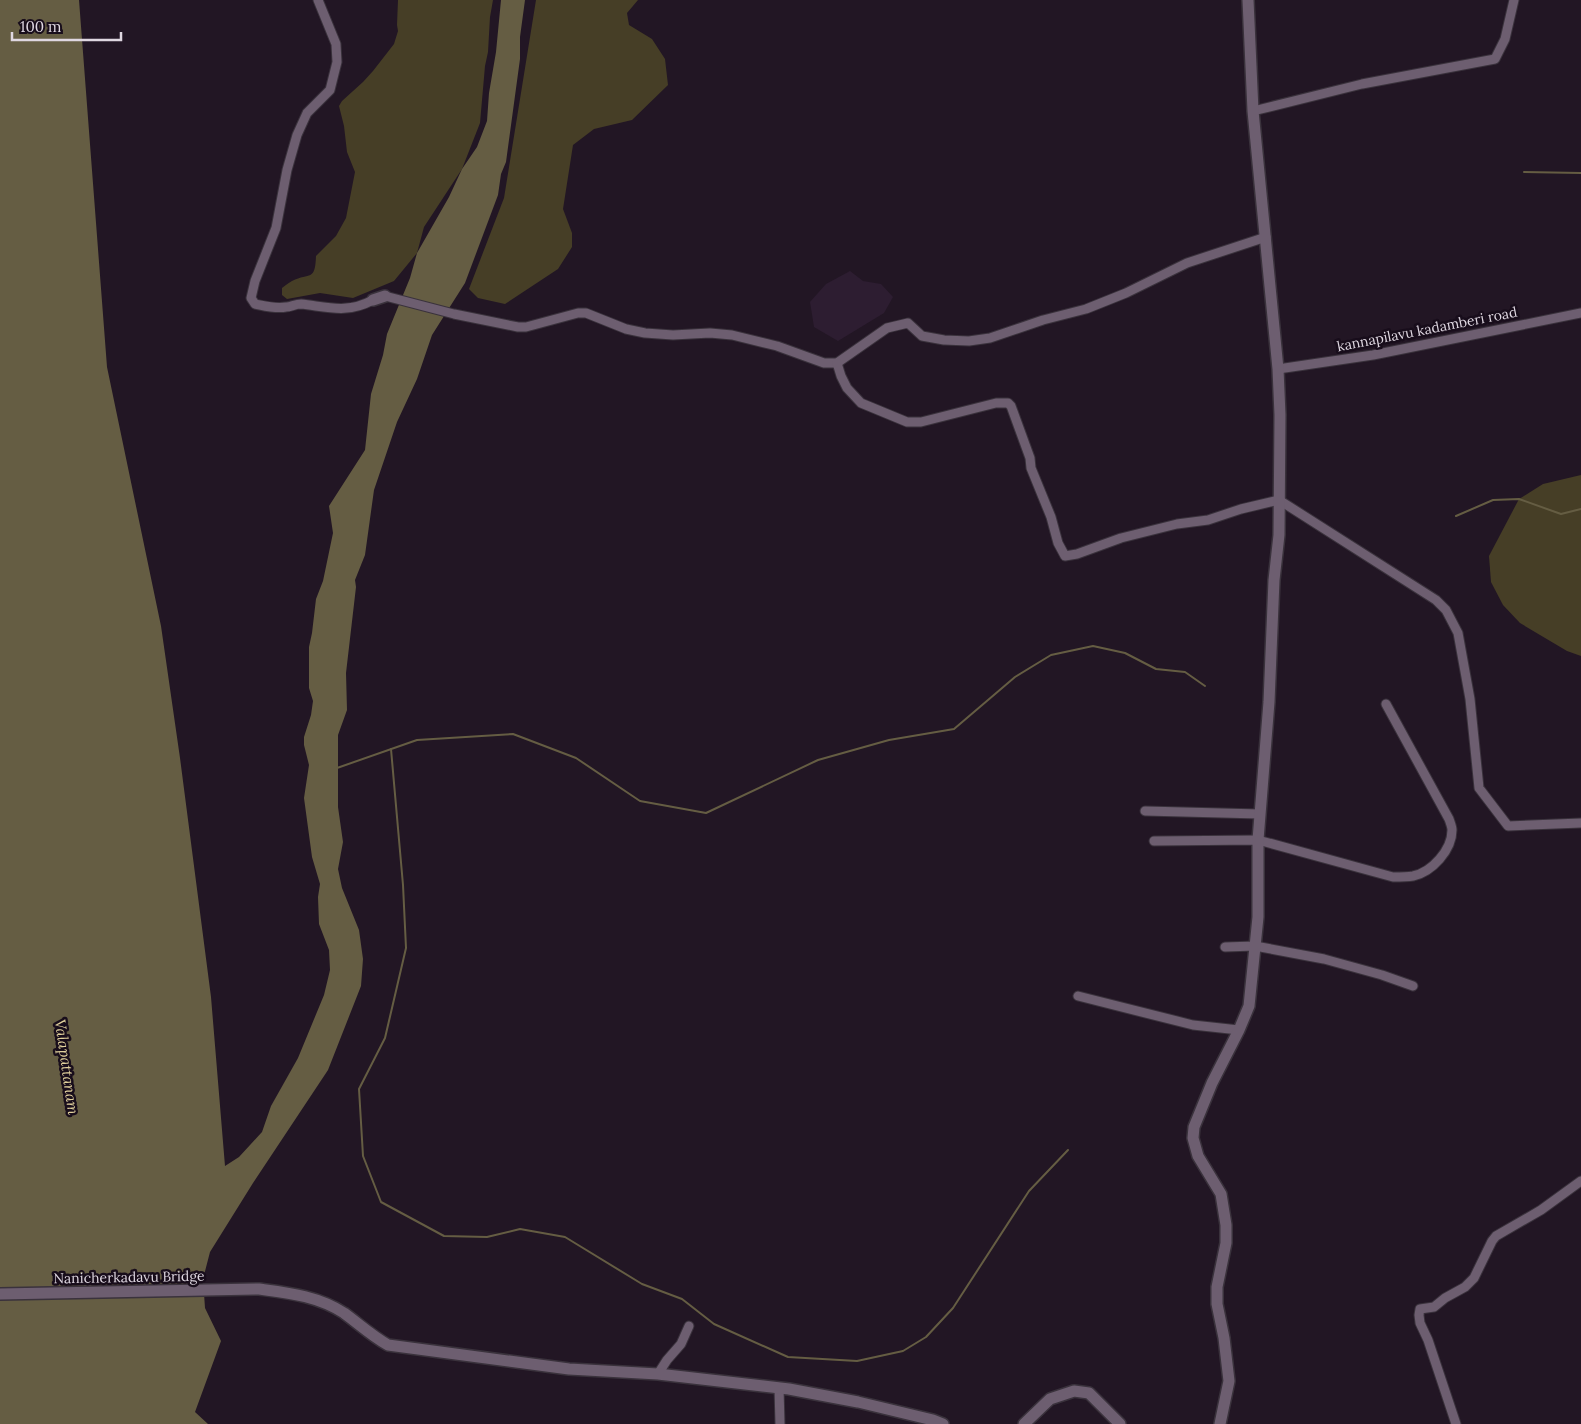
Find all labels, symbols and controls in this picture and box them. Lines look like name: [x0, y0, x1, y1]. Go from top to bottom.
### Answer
scale bar: [12, 10, 121, 42]
text: 100 m: [20, 17, 61, 36]
street label: kannapilavu kadamberi road: [1335, 303, 1519, 355]
water label: Valapattanam: [51, 1018, 83, 1116]
street label: Nanicherkadavu Bridge: [53, 1267, 205, 1287]

